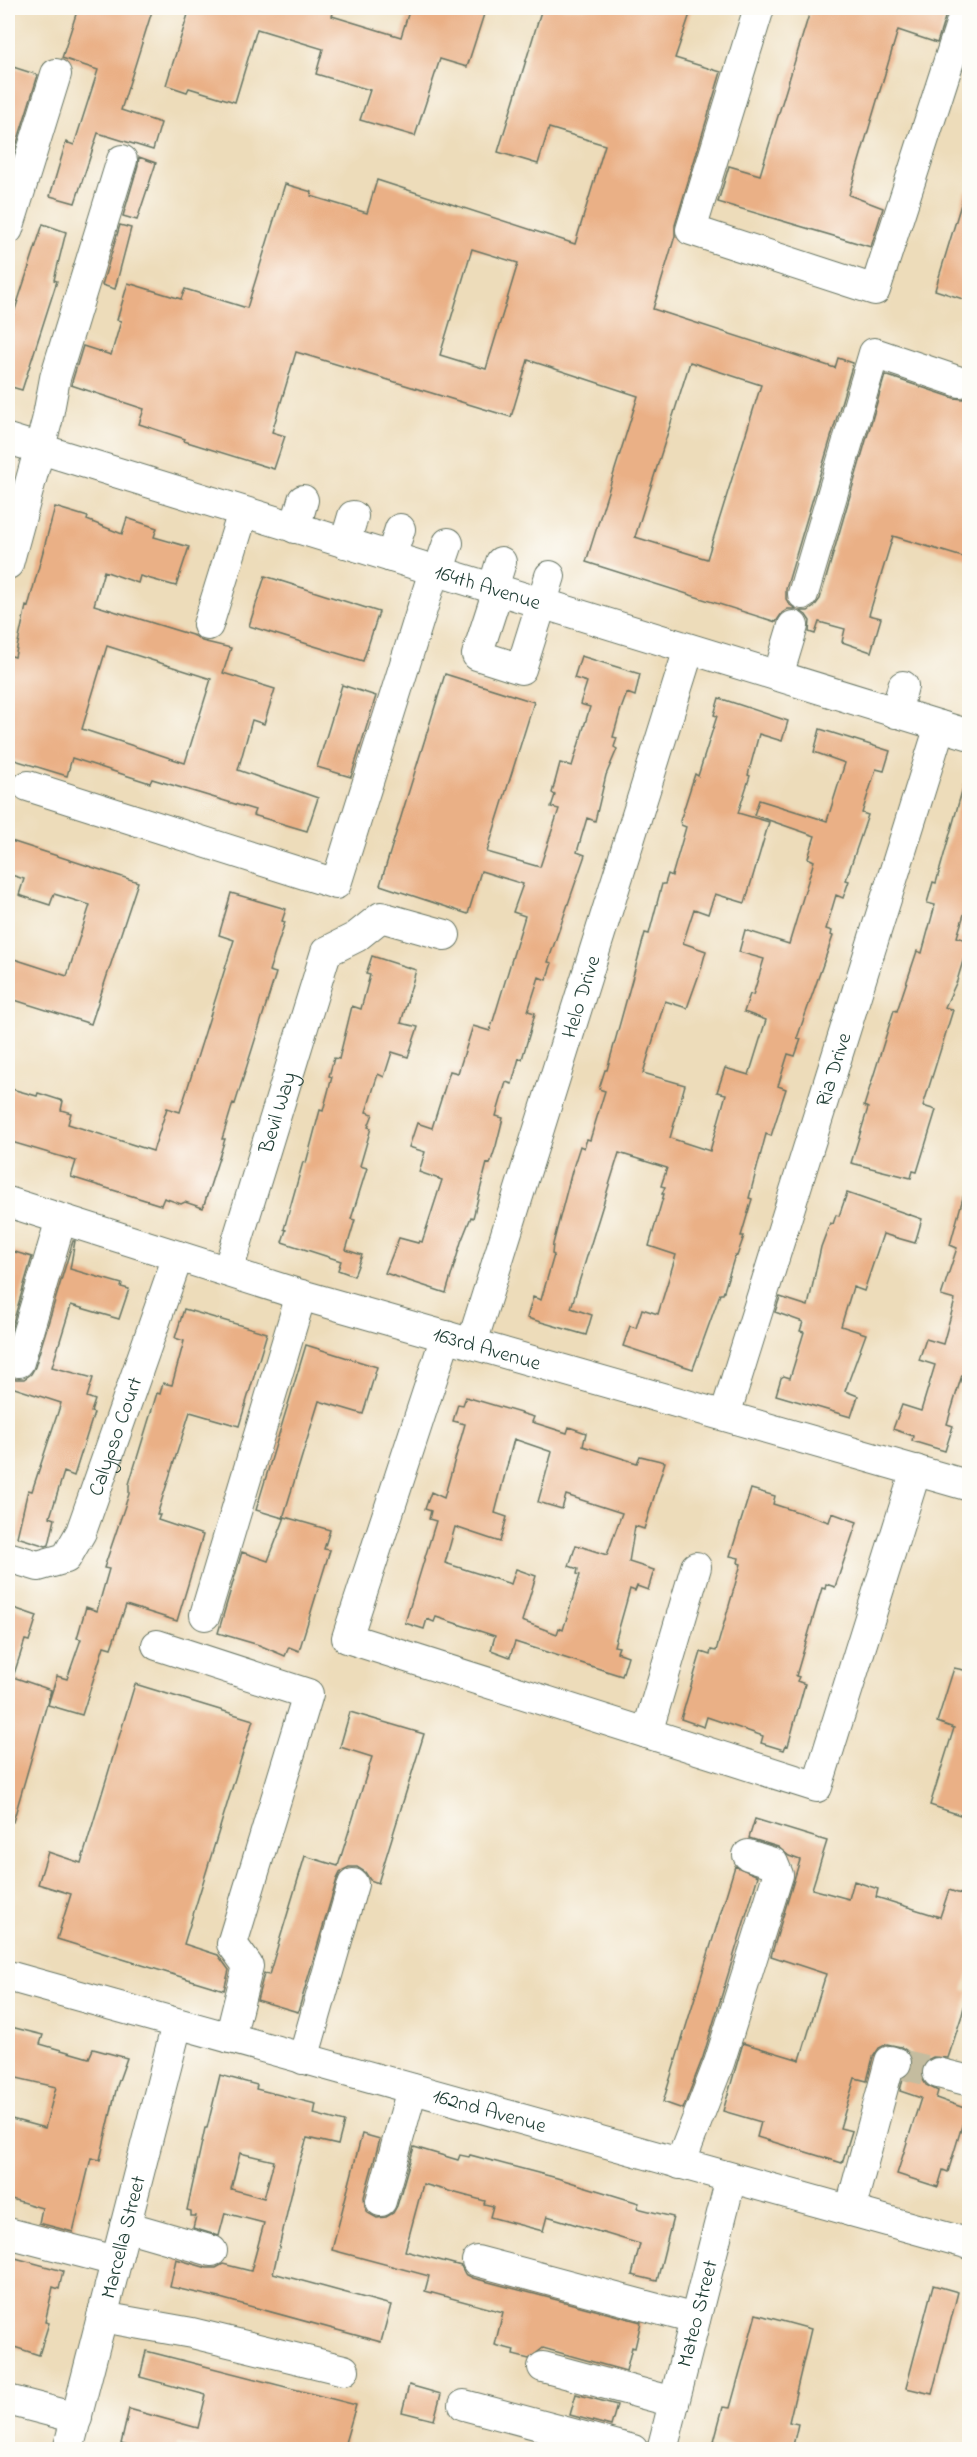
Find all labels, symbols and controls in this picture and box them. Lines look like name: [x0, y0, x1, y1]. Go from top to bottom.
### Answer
street label: 164th Avenue: [430, 558, 545, 619]
street label: Helo Drive: [555, 951, 609, 1042]
street label: Ria Drive: [809, 1029, 861, 1111]
street label: Bevil Way: [252, 1069, 307, 1158]
street label: 163rd Avenue: [429, 1320, 545, 1380]
street label: Calypso Court: [82, 1373, 151, 1501]
street label: 162nd Avenue: [429, 2082, 550, 2142]
street label: Marcella Street: [94, 2173, 155, 2302]
street label: Mateo Street: [671, 2257, 727, 2371]

